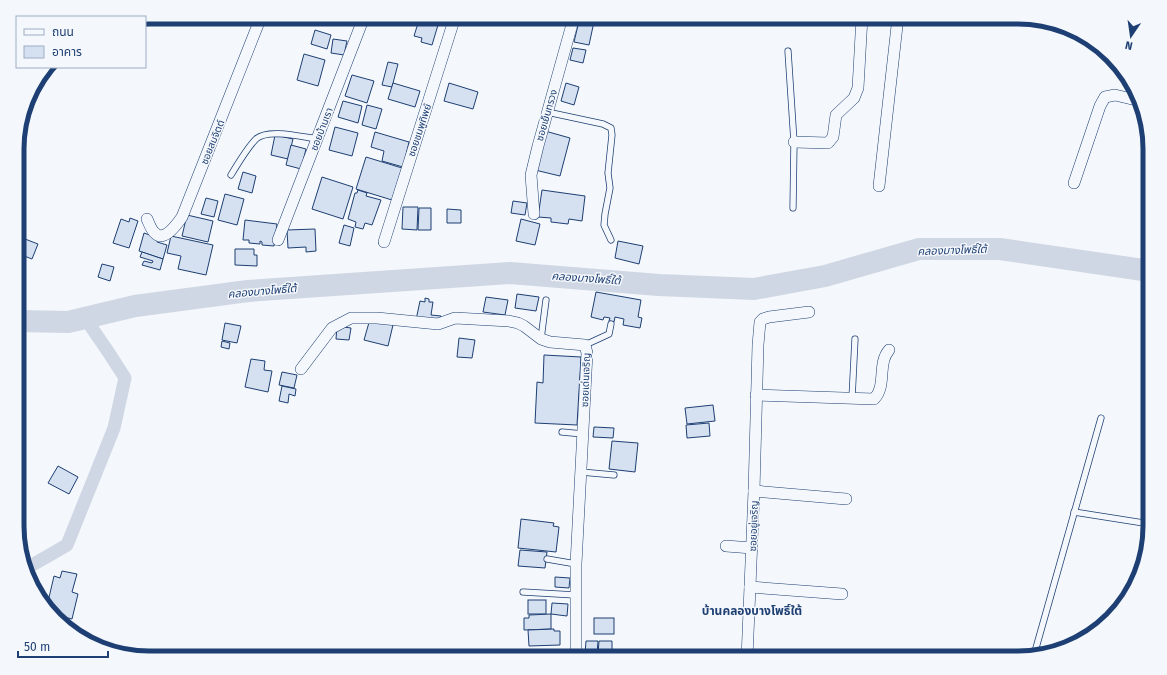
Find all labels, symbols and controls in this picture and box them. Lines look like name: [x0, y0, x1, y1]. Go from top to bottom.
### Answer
legend: [16, 16, 146, 68]
north arrow: [1111, 16, 1151, 56]
text: ถนน: [52, 25, 74, 39]
text: N: [1124, 38, 1134, 52]
text: อาคาร: [52, 45, 82, 59]
street label: ซอยเย็นทรวง: [533, 88, 560, 143]
street label: ซอยชมพูทิพย์: [406, 102, 434, 158]
street label: ซอยบ้านเรา: [308, 106, 336, 153]
street label: ซอยสมจิตต์: [199, 118, 227, 166]
water label: คลองบางโพธิ์ใต้: [917, 242, 989, 258]
water label: คลองบางโพธิ์ใต้: [551, 269, 623, 288]
water label: คลองบางโพธิ์ใต้: [227, 281, 299, 301]
street label: ซอยเด่นเจริญ: [578, 353, 593, 407]
street label: ซอยอยู่เจริญ: [746, 500, 761, 552]
district label: บ้านคลองบางโพธิ์ใต้: [702, 603, 802, 618]
scale bar: [18, 633, 108, 659]
text: 50 m: [24, 640, 50, 654]

